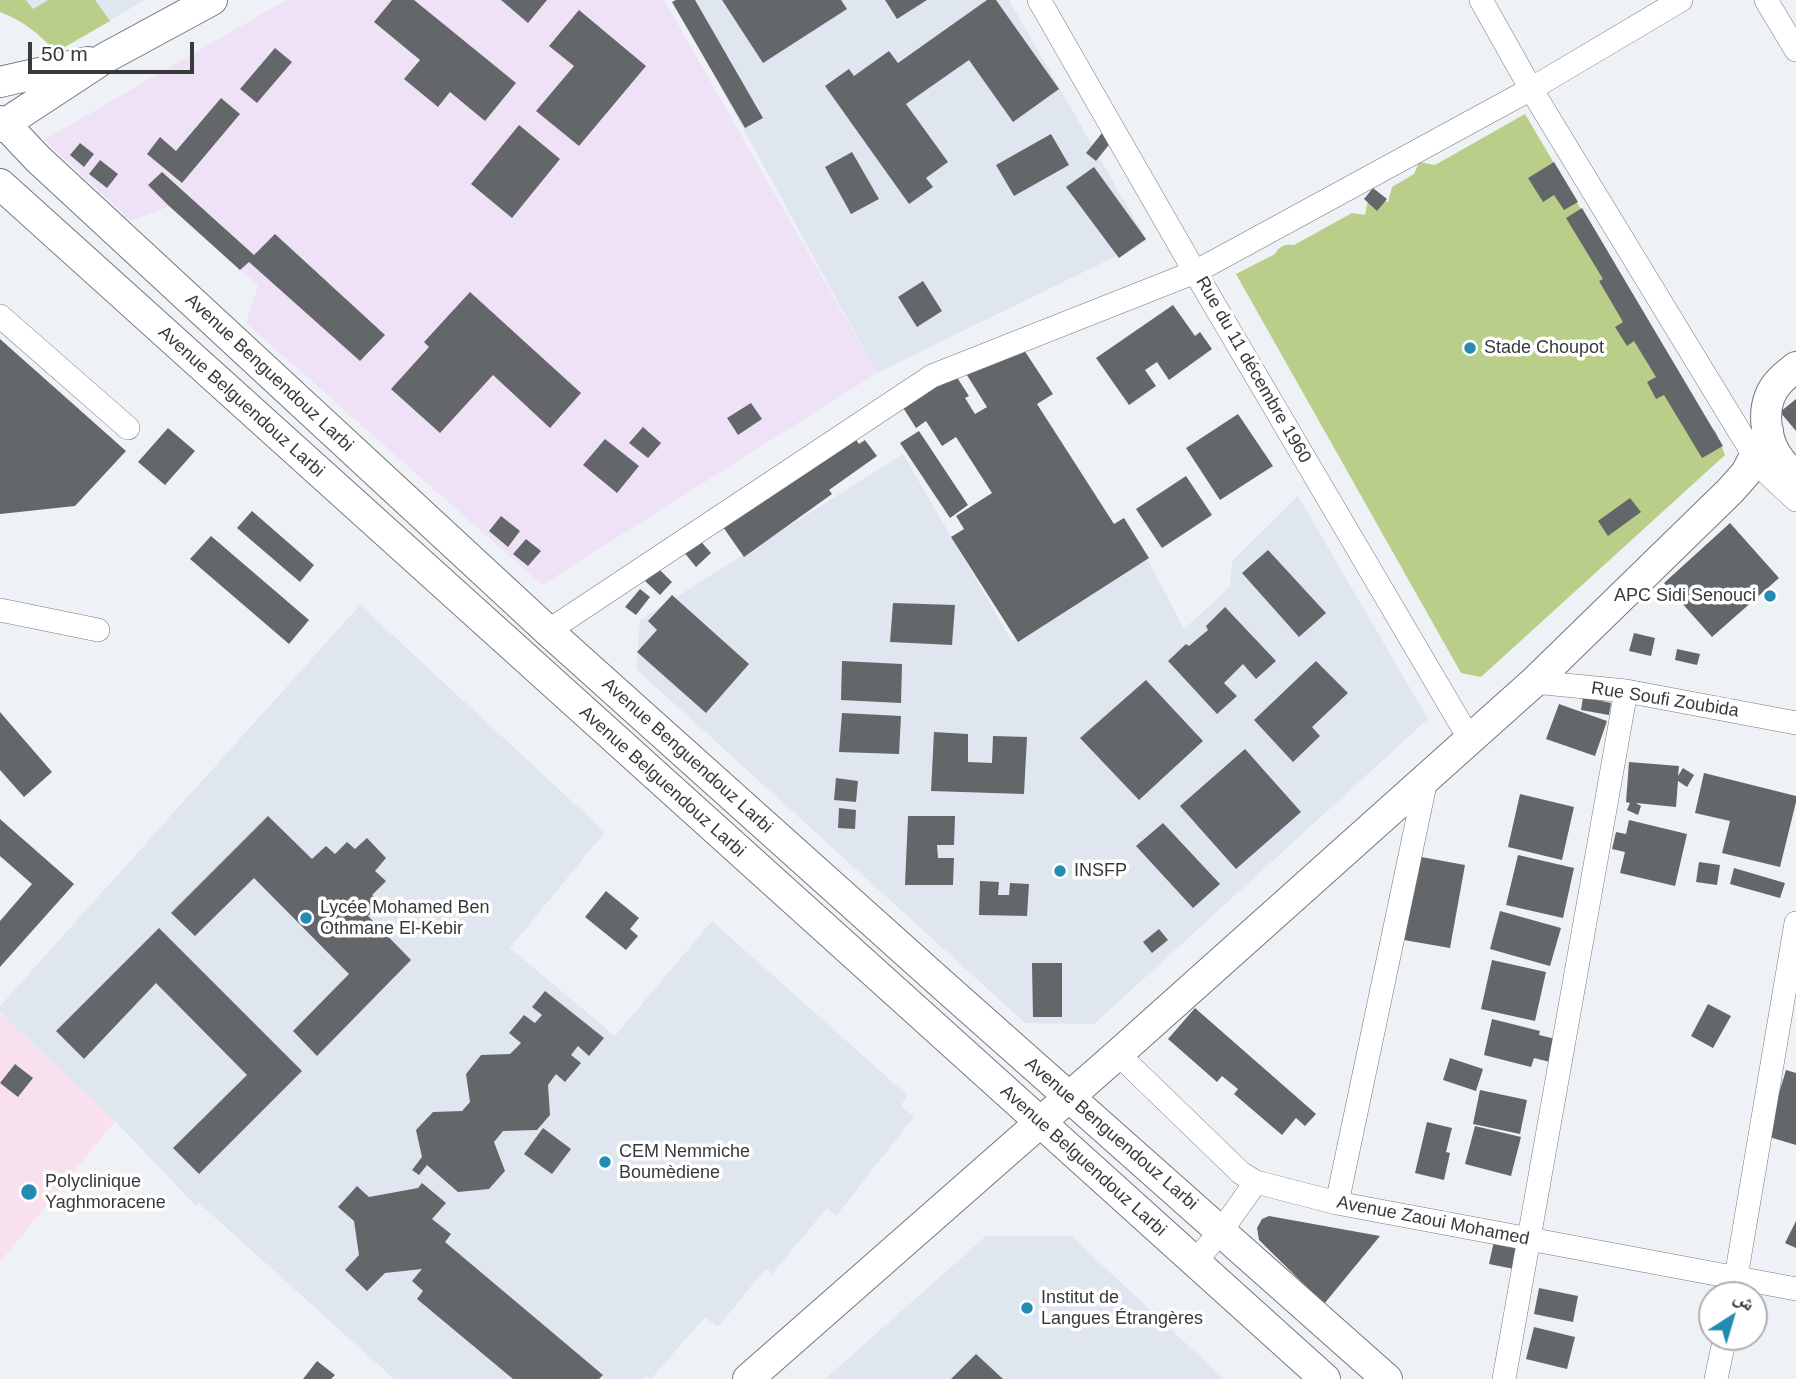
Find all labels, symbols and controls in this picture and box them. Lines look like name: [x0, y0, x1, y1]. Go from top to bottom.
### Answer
scale bar: [32, 28, 198, 72]
text: 50 m: [41, 42, 88, 65]
street label: Rue du 11 décembre 1960: [1191, 273, 1315, 467]
street label: Avenue Benguendouz Larbi: [181, 289, 357, 457]
street label: Avenue Belguendouz Larbi: [154, 322, 328, 482]
place label: Stade Choupot: [1484, 337, 1604, 359]
marker: Stade Choupot: [1462, 340, 1478, 356]
place label: APC Sidi Senouci: [1614, 585, 1756, 607]
marker: APC Sidi Senouci: [1762, 588, 1778, 604]
street label: Avenue Benguendouz Larbi: [597, 674, 777, 838]
street label: Rue Soufi Zoubida: [1590, 678, 1740, 722]
street label: Avenue Belguendouz Larbi: [575, 702, 749, 862]
place label: INSFP: [1074, 860, 1127, 882]
marker: INSFP: [1052, 863, 1068, 879]
place label: Lycée Mohamed Ben Othmane El-Kebir: [320, 897, 489, 940]
marker: Lycée Mohamed Ben Othmane El-Kebir: [298, 910, 314, 926]
street label: Avenue Benguendouz Larbi: [1020, 1053, 1202, 1215]
street label: Avenue Belguendouz Larbi: [996, 1081, 1170, 1241]
place label: CEM Nemmiche Boumèdiene: [619, 1141, 750, 1184]
marker: CEM Nemmiche Boumèdiene: [597, 1154, 613, 1170]
place label: Polyclinique Yaghmoracene: [45, 1171, 166, 1214]
marker: Polyclinique Yaghmoracene: [19, 1182, 39, 1202]
street label: Avenue Zaoui Mohamed: [1335, 1192, 1531, 1250]
north arrow: [1698, 1281, 1768, 1351]
text: ش: [1730, 1286, 1759, 1315]
place label: Institut de Langues Étrangères: [1041, 1287, 1203, 1330]
marker: Institut de Langues Étrangères: [1019, 1300, 1035, 1316]

